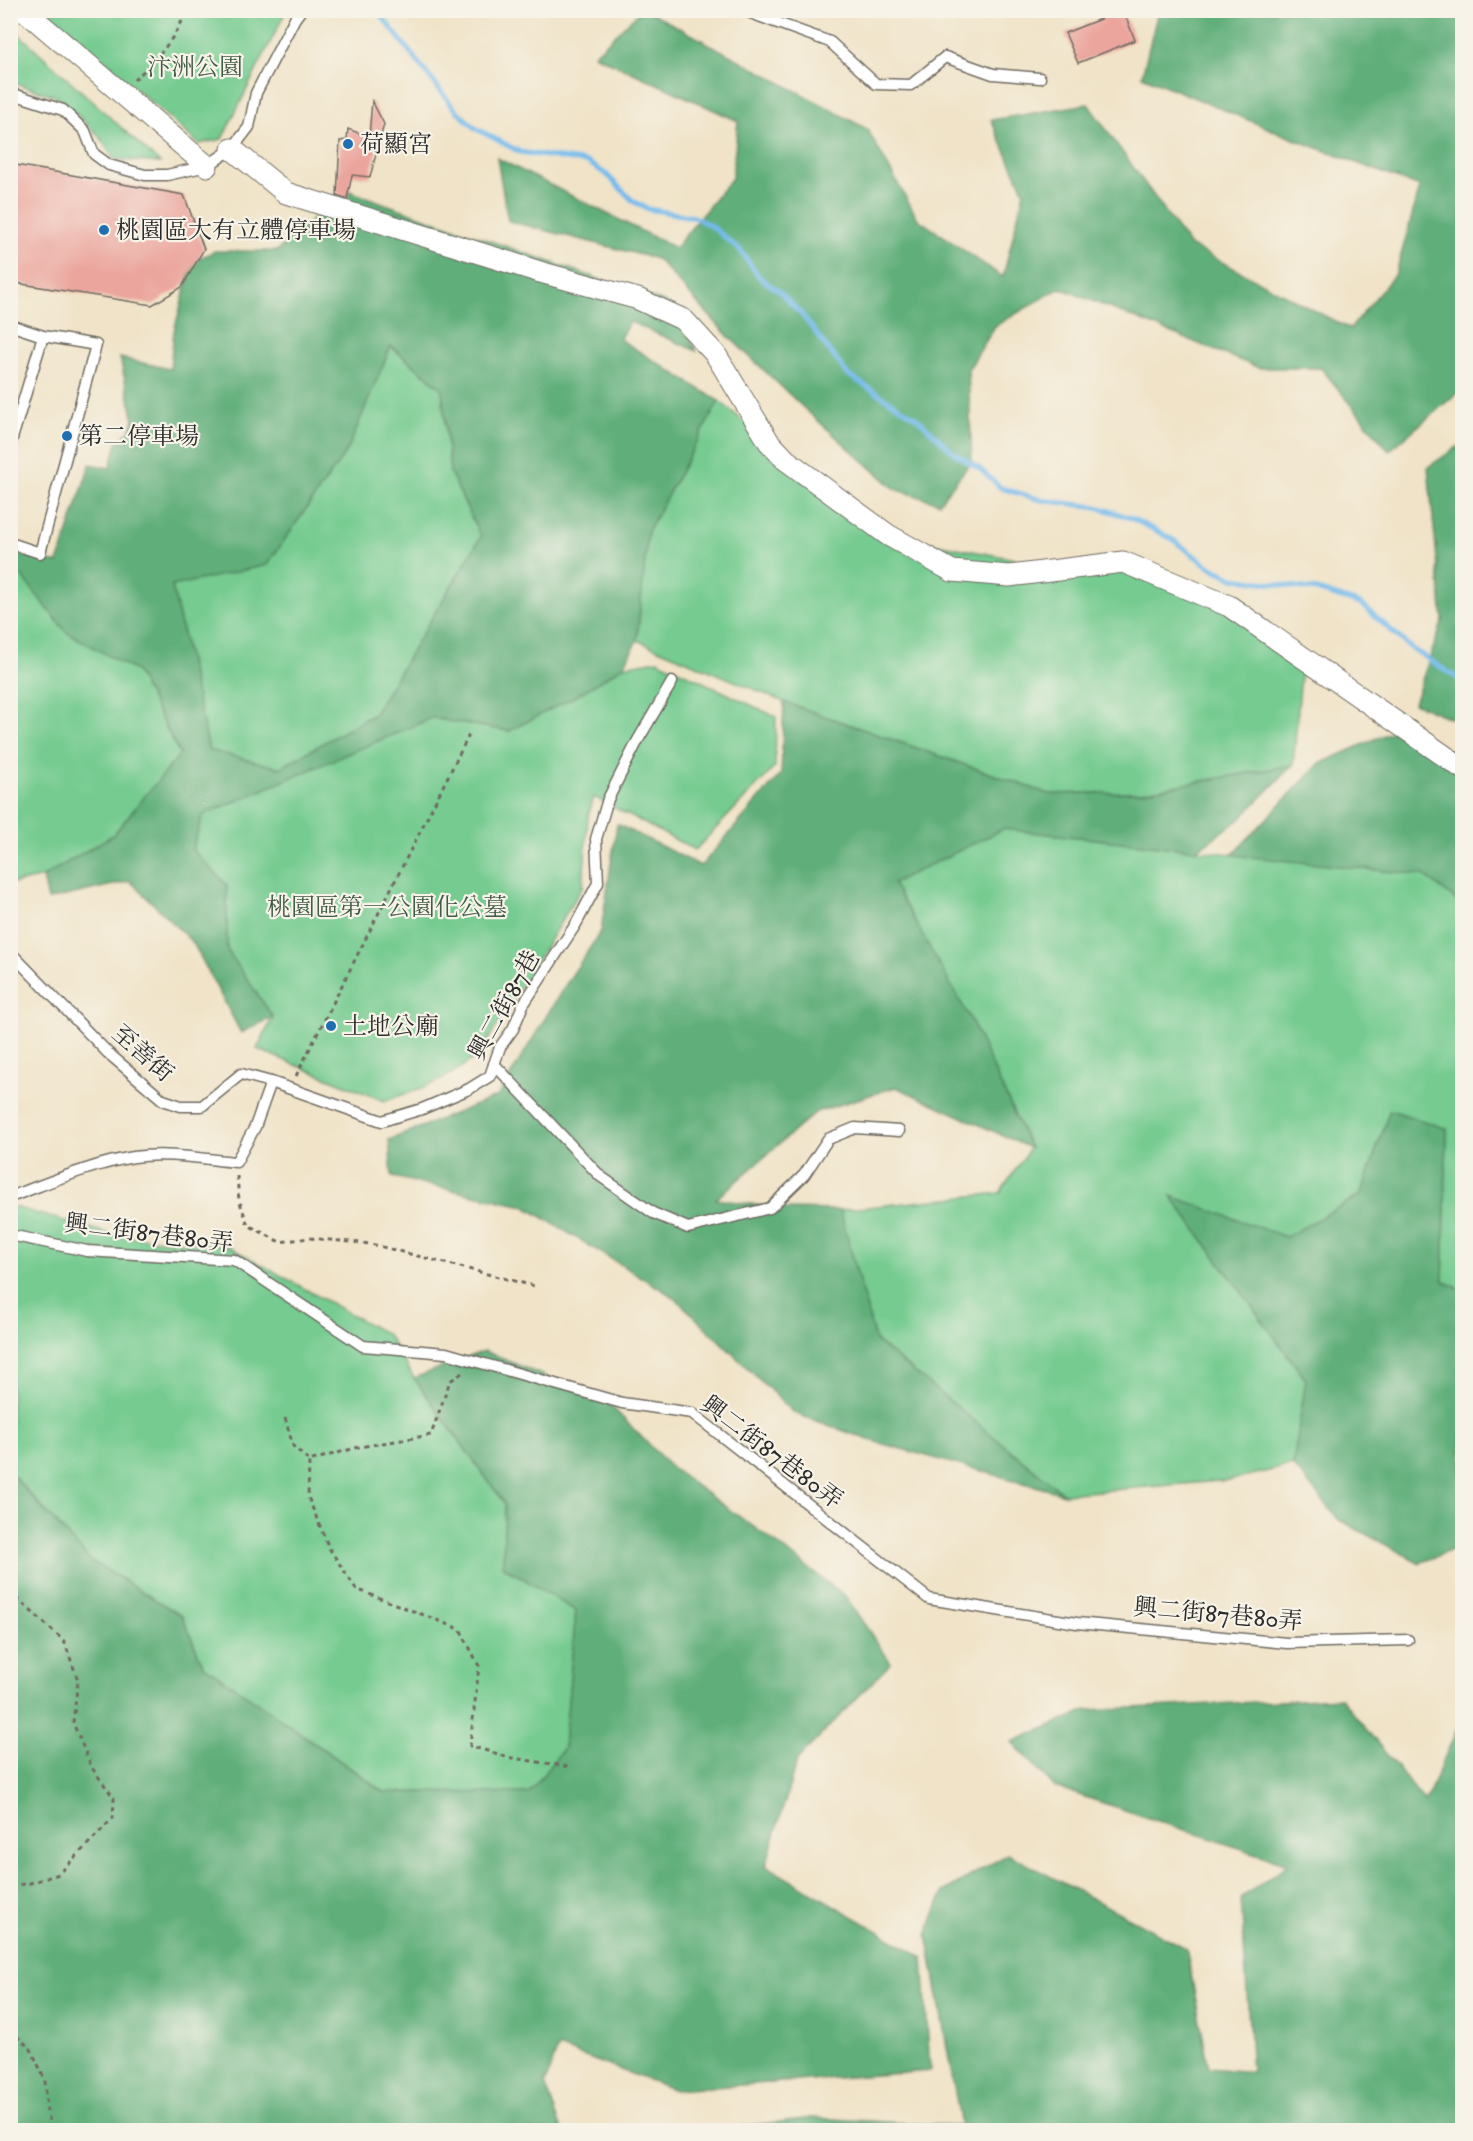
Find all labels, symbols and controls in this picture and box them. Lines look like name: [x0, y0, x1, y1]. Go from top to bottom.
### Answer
park label: 汴洲公園: [147, 53, 243, 83]
place label: 荷顯宮: [360, 130, 432, 160]
marker: 荷顯宮: [341, 137, 355, 151]
place label: 桃園區大有立體停車場: [116, 216, 356, 246]
marker: 桃園區大有立體停車場: [97, 223, 111, 237]
place label: 第二停車場: [79, 422, 199, 452]
marker: 第二停車場: [60, 429, 74, 443]
park label: 桃園區第一公園化公墓: [267, 893, 507, 923]
street label: 興二街87巷: [463, 945, 547, 1066]
place label: 土地公廟: [343, 1012, 439, 1042]
street label: 至善街: [105, 1019, 179, 1089]
marker: 土地公廟: [324, 1019, 338, 1033]
street label: 興二街87巷80弄: [63, 1209, 235, 1259]
street label: 興二街87巷80弄: [695, 1390, 848, 1516]
street label: 興二街87巷80弄: [1132, 1593, 1304, 1637]

